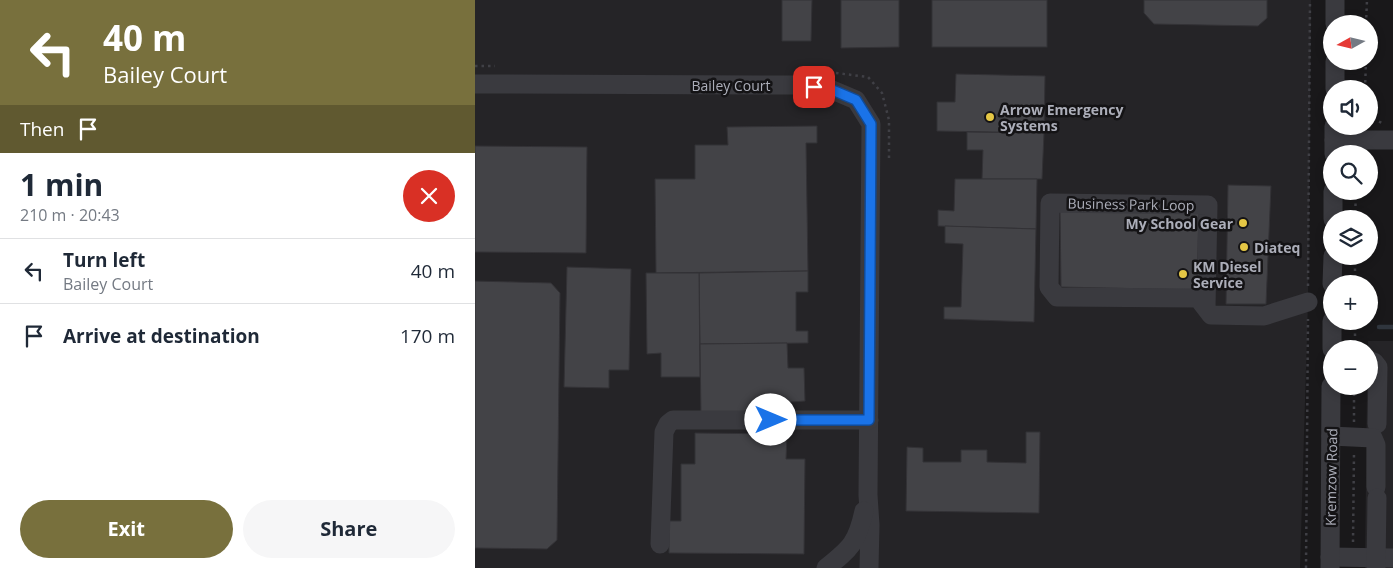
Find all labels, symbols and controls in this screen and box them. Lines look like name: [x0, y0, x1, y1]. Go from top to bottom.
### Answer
text: 40 m: [103, 14, 186, 61]
north arrow: [1323, 15, 1377, 70]
map controls: [1323, 15, 1378, 395]
icon: left: [20, 20, 85, 85]
text: Bailey Court: [103, 59, 227, 89]
pin: [793, 66, 835, 108]
icon: arrive: [800, 73, 828, 101]
street label: Bailey Court: [692, 76, 770, 95]
button: sound: [1323, 80, 1378, 135]
place label: Arrow Emergency Systems: [1000, 100, 1123, 135]
marker: Arrow Emergency Systems: [984, 111, 996, 123]
icon: arrive: [74, 115, 102, 143]
text: Then: [20, 116, 64, 142]
button: search: [1323, 145, 1378, 200]
text: 1 min: [20, 164, 103, 205]
button: close: [403, 170, 455, 222]
street label: Business Park Loop: [1067, 193, 1195, 215]
text: 210 m · 20:43: [20, 204, 120, 226]
button: layers: [1323, 210, 1378, 265]
place label: My School Gear: [1126, 214, 1234, 233]
marker: My School Gear: [1237, 217, 1249, 229]
place label: Diateq: [1254, 238, 1300, 257]
marker: Diateq: [1238, 241, 1250, 253]
text: Turn left: [63, 247, 145, 273]
icon: left: [20, 257, 48, 285]
place label: KM Diesel Service: [1193, 257, 1262, 292]
text: 40 m: [411, 258, 455, 284]
marker: KM Diesel Service: [1177, 268, 1189, 280]
text: Bailey Court: [63, 273, 153, 295]
button: +: [1323, 275, 1378, 330]
icon: arrive: [20, 322, 48, 350]
text: Arrive at destination: [63, 323, 260, 349]
text: 170 m: [400, 323, 455, 349]
button: −: [1323, 340, 1378, 395]
position arrow: [744, 393, 796, 445]
street label: Kremzow Road: [1321, 428, 1341, 526]
button: Exit: [20, 500, 233, 558]
button: Share: [243, 500, 455, 558]

